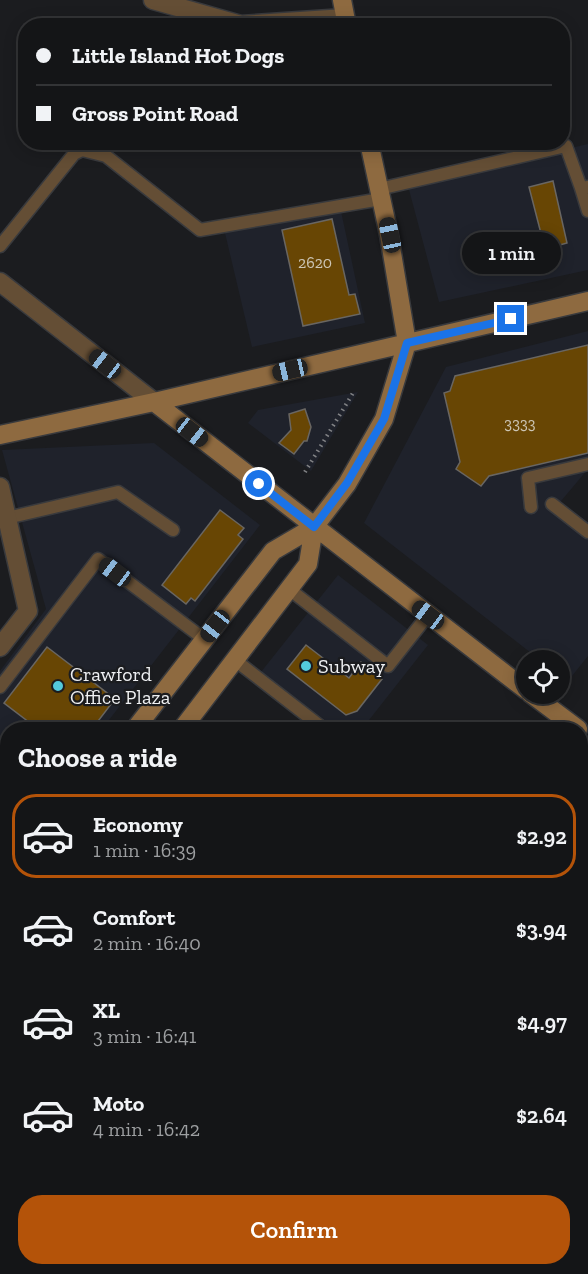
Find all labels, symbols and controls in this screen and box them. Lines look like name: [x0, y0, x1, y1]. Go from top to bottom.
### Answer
text: Little Island Hot Dogs: [72, 42, 284, 69]
text: Gross Point Road: [72, 100, 238, 127]
car: [377, 216, 403, 254]
callout: 1 min: [462, 232, 560, 274]
text: 1 min: [488, 241, 535, 265]
house number: 2620: [298, 253, 332, 272]
route end: [497, 305, 524, 332]
car: [85, 346, 125, 382]
car: [270, 357, 310, 383]
car: [172, 414, 212, 450]
house number: 3333: [504, 414, 536, 433]
route start: [245, 470, 272, 497]
car: [95, 554, 135, 590]
car: [408, 597, 448, 633]
car: [197, 606, 233, 646]
map controls: [516, 650, 570, 704]
button: locate: [516, 650, 570, 704]
place label: Subway: [318, 654, 386, 678]
marker: Subway: [299, 659, 313, 673]
place label: Crawford Office Plaza: [70, 662, 171, 709]
marker: Crawford Office Plaza: [51, 679, 65, 693]
text: Choose a ride: [18, 742, 177, 774]
icon: car: [21, 809, 75, 863]
text: Economy: [93, 811, 183, 838]
text: $2.92: [516, 823, 567, 850]
text: 1 min · 16:39: [93, 838, 196, 862]
icon: car: [21, 902, 75, 956]
text: Comfort: [93, 904, 175, 931]
text: $3.94: [516, 916, 567, 943]
text: 2 min · 16:40: [93, 931, 201, 955]
icon: car: [21, 995, 75, 1049]
text: XL: [93, 997, 120, 1024]
text: $4.97: [517, 1009, 567, 1036]
text: 3 min · 16:41: [93, 1024, 196, 1048]
icon: car: [21, 1088, 75, 1142]
text: Moto: [93, 1090, 144, 1117]
text: $2.64: [516, 1102, 567, 1129]
text: 4 min · 16:42: [93, 1117, 200, 1141]
button: Confirm: [18, 1195, 570, 1264]

